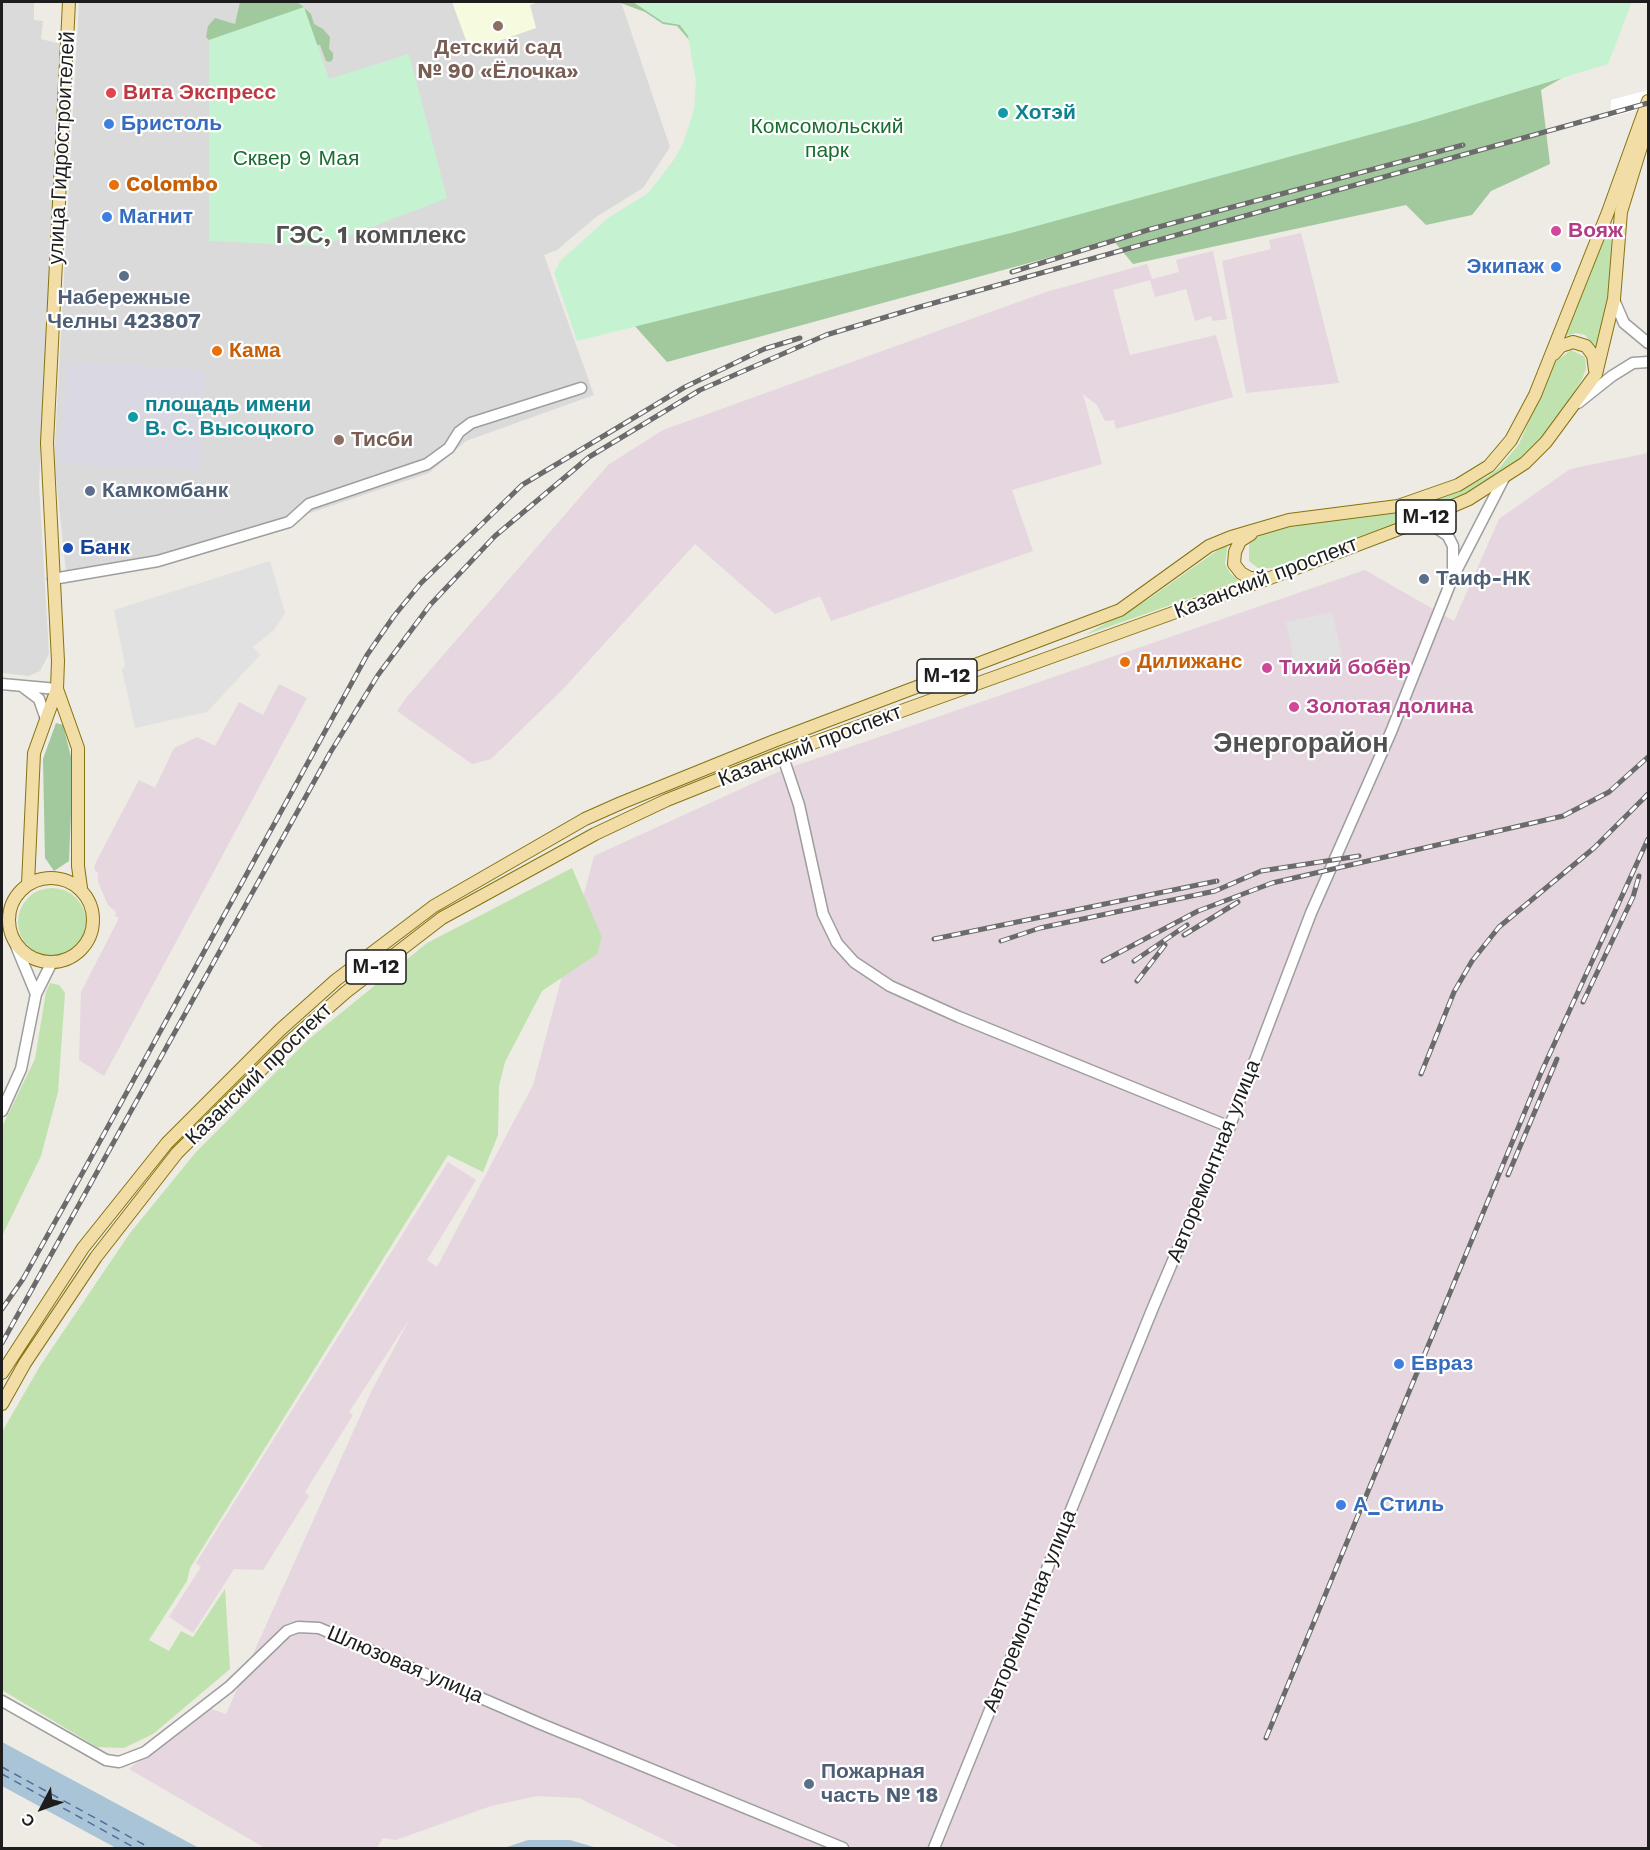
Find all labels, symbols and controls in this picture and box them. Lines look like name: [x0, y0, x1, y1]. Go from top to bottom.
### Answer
marker: Детский сад № 90 «Ёлочка»: [491, 19, 505, 33]
street label: улица Гидростроителей: [43, 31, 81, 265]
place label: Детский сад № 90 «Ёлочка»: [417, 35, 579, 85]
place label: Вита Экспресс: [123, 80, 276, 106]
marker: Вита Экспресс: [104, 86, 118, 100]
place label: Хотэй: [1015, 100, 1076, 126]
marker: Хотэй: [996, 106, 1010, 120]
place label: Бристоль: [121, 111, 222, 137]
park label: Комсомольский парк: [751, 114, 903, 164]
marker: Бристоль: [102, 117, 116, 131]
park label: Сквер 9 Мая: [233, 146, 359, 172]
place label: Colombo: [126, 172, 218, 198]
marker: Colombo: [107, 178, 121, 192]
place label: Магнит: [119, 204, 193, 230]
marker: Магнит: [100, 210, 114, 224]
place label: Вояж: [1568, 218, 1623, 244]
district label: ГЭС, 1 комплекс: [276, 222, 466, 250]
marker: Вояж: [1549, 224, 1563, 238]
place label: Экипаж: [1466, 254, 1544, 280]
marker: Экипаж: [1549, 260, 1563, 274]
marker: Набережные Челны 423807: [117, 269, 131, 283]
place label: Набережные Челны 423807: [47, 285, 201, 335]
place label: Кама: [229, 338, 281, 364]
marker: Кама: [210, 344, 224, 358]
place label: площадь имени В. С. Высоцкого: [145, 392, 314, 442]
marker: площадь имени В. С. Высоцкого: [126, 410, 140, 424]
place label: Тисби: [351, 427, 413, 453]
marker: Тисби: [332, 433, 346, 447]
place label: Камкомбанк: [102, 478, 228, 504]
marker: Камкомбанк: [83, 484, 97, 498]
road number: М-12: [1396, 500, 1456, 534]
street label: Казанский проспект: [1171, 531, 1361, 625]
place label: Банк: [80, 535, 130, 561]
marker: Банк: [61, 541, 75, 555]
place label: Таиф-НК: [1436, 566, 1530, 592]
marker: Таиф-НК: [1417, 572, 1431, 586]
place label: Дилижанс: [1137, 649, 1242, 675]
marker: Дилижанс: [1118, 655, 1132, 669]
place label: Тихий бобёр: [1279, 655, 1411, 681]
road number: М-12: [917, 659, 977, 693]
marker: Тихий бобёр: [1260, 661, 1274, 675]
place label: Золотая долина: [1306, 694, 1473, 720]
street label: Казанский проспект: [715, 699, 905, 793]
marker: Золотая долина: [1287, 700, 1301, 714]
district label: Энергорайон: [1213, 728, 1389, 760]
road number: М-12: [346, 950, 406, 984]
street label: Казанский проспект: [180, 997, 338, 1151]
street label: Авторемонтная улица: [1162, 1056, 1266, 1266]
place label: Евраз: [1411, 1351, 1473, 1377]
marker: Евраз: [1392, 1357, 1406, 1371]
place label: А_Стиль: [1353, 1492, 1444, 1518]
marker: А_Стиль: [1334, 1498, 1348, 1512]
street label: Авторемонтная улица: [978, 1506, 1082, 1716]
street label: Шлюзовая улица: [323, 1621, 487, 1709]
place label: Пожарная часть № 18: [821, 1759, 938, 1809]
marker: Пожарная часть № 18: [802, 1777, 816, 1791]
north arrow: [12, 1778, 72, 1838]
text: С: [17, 1810, 39, 1831]

